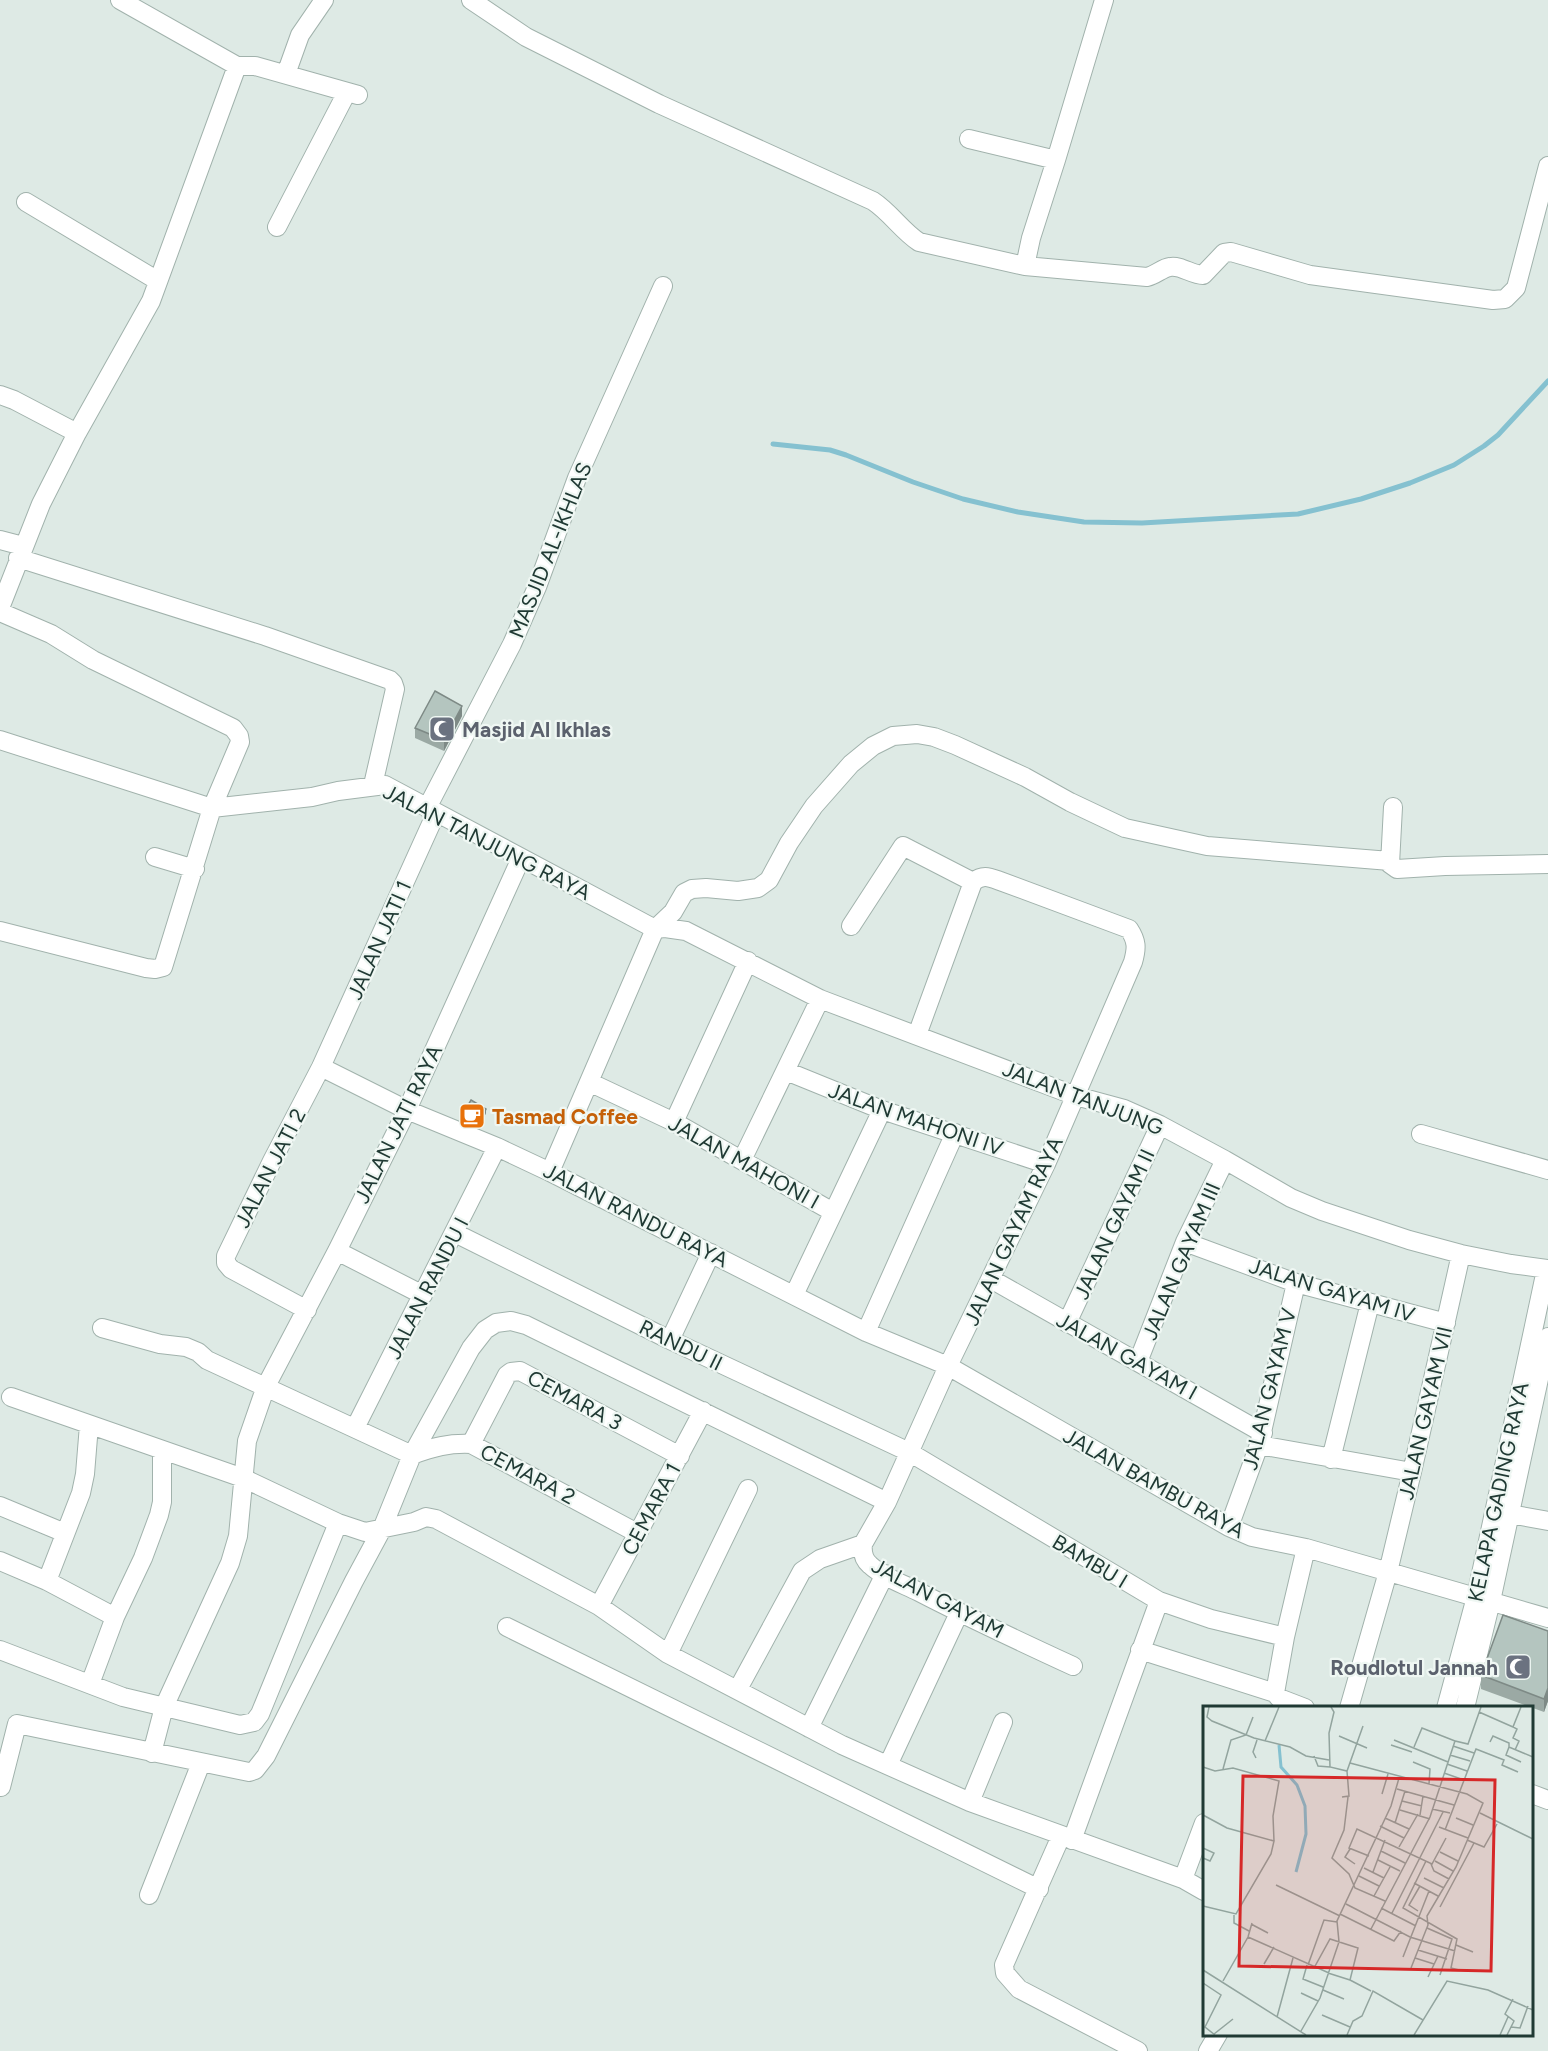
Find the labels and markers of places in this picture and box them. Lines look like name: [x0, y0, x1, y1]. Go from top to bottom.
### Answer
mosque icon: Masjid Al Ikhlas: [427, 714, 457, 744]
place label: Masjid Al Ikhlas: [462, 717, 611, 742]
cafe icon: Tasmad Coffee: [457, 1101, 487, 1131]
place label: Tasmad Coffee: [492, 1104, 638, 1129]
mosque icon: Roudlotul Jannah: [1503, 1652, 1533, 1682]
place label: Roudlotul Jannah: [1330, 1655, 1498, 1680]

